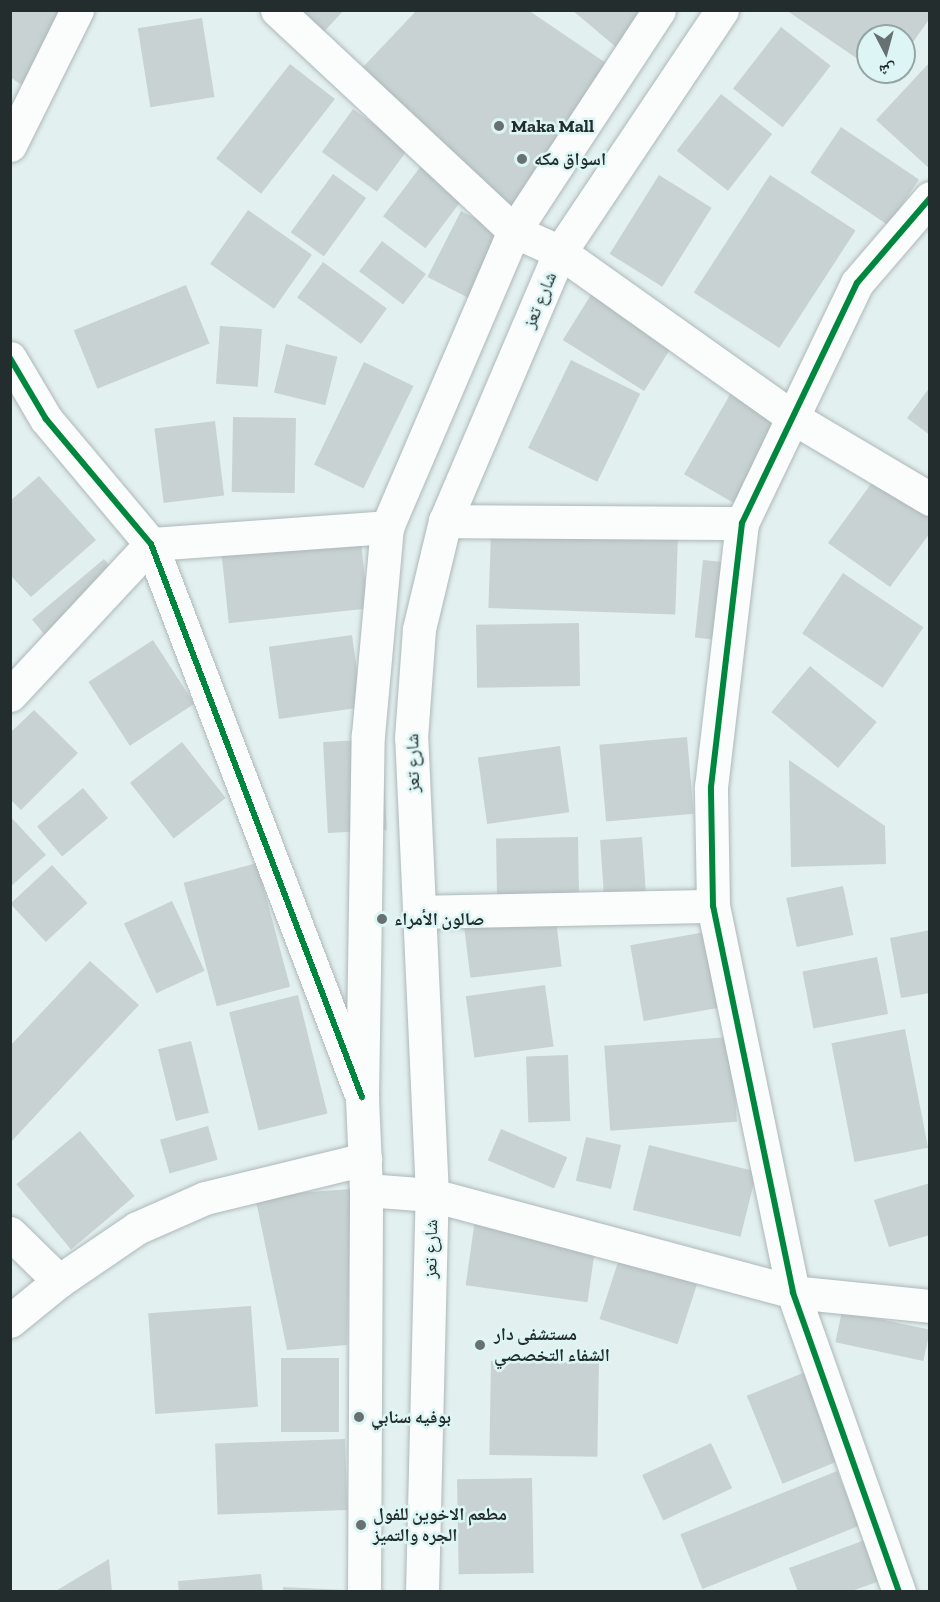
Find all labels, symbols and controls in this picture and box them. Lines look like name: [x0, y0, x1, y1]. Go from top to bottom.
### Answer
north arrow: [856, 24, 916, 84]
text: ش: [878, 60, 897, 81]
place label: Maka Mall: [511, 115, 594, 137]
marker: Maka Mall: [492, 119, 506, 133]
place label: اسواق مكه: [534, 148, 606, 170]
marker: اسواق مكه: [515, 152, 529, 166]
street label: شارع تعز: [518, 269, 562, 331]
street label: شارع تعز: [402, 733, 424, 793]
place label: صالون الأمراء: [394, 908, 484, 930]
marker: صالون الأمراء: [375, 912, 389, 926]
street label: شارع تعز: [420, 1219, 442, 1279]
place label: مستشفى دار الشفاء التخصصي: [494, 1324, 610, 1366]
marker: مستشفى دار الشفاء التخصصي: [471, 1336, 489, 1354]
place label: بوفيه سنابي: [371, 1406, 451, 1428]
marker: بوفيه سنابي: [352, 1410, 366, 1424]
place label: مطعم الاخوين للفول الجره والتميز: [373, 1504, 507, 1546]
marker: مطعم الاخوين للفول الجره والتميز: [354, 1518, 368, 1532]

